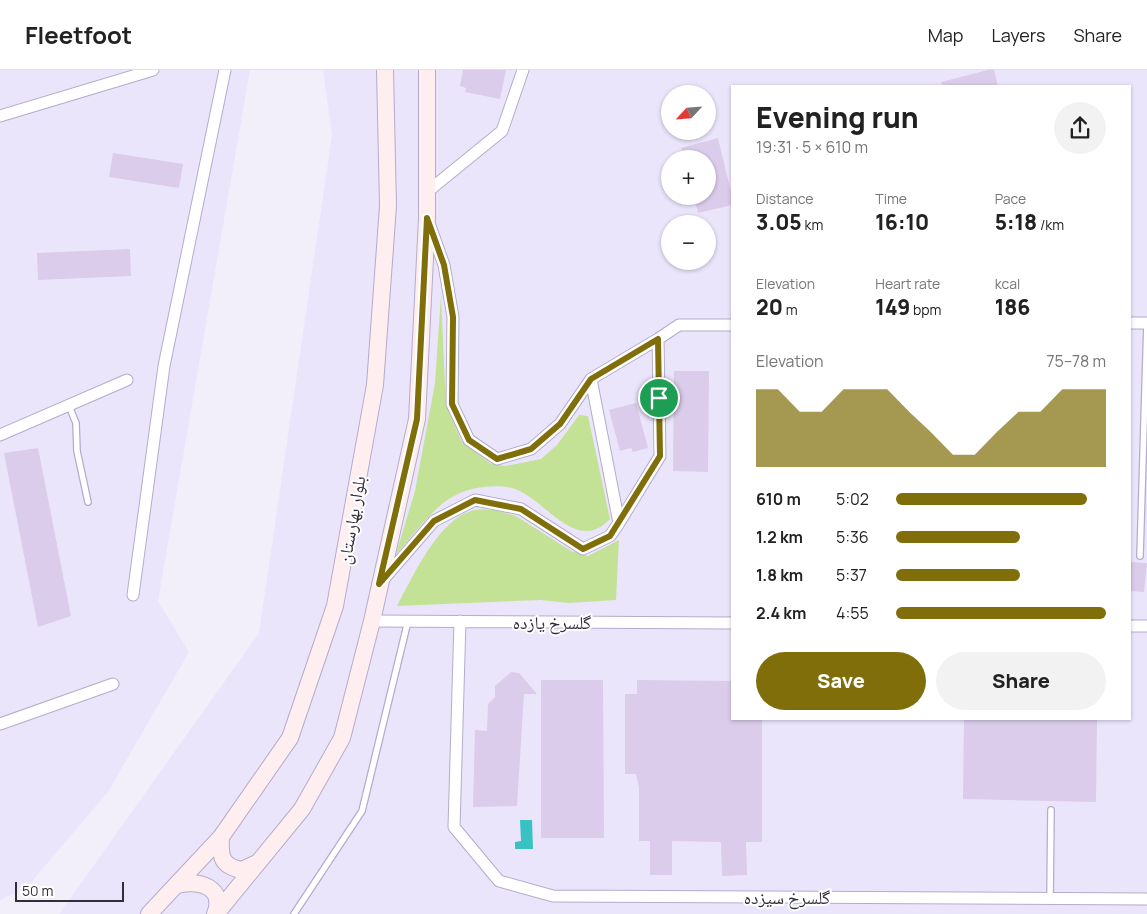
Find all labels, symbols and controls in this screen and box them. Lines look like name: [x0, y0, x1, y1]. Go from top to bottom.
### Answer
text: Fleetfoot: [25, 18, 132, 51]
text: Map: [928, 23, 963, 47]
text: Layers: [991, 23, 1045, 47]
text: Share: [1073, 23, 1122, 47]
north arrow: [661, 85, 716, 140]
map controls: [661, 85, 716, 270]
text: Evening run: [756, 98, 919, 136]
button: share: [1054, 102, 1106, 154]
text: 19:31 · 5 × 610 m: [756, 136, 868, 158]
button: +: [661, 150, 716, 205]
text: Distance: [756, 189, 813, 208]
text: Time: [875, 189, 907, 208]
text: Pace: [995, 189, 1026, 208]
text: 3.05: [756, 208, 802, 236]
text: 16:10: [875, 208, 929, 236]
text: 5:18: [995, 208, 1037, 236]
button: −: [661, 215, 716, 270]
text: km: [802, 215, 823, 234]
text: /km: [1037, 215, 1064, 234]
text: Elevation: [756, 274, 815, 293]
text: Heart rate: [875, 274, 940, 293]
text: kcal: [995, 274, 1020, 293]
text: 20: [756, 293, 783, 321]
text: 149: [875, 293, 910, 321]
text: 186: [995, 293, 1030, 321]
text: m: [783, 300, 798, 319]
text: bpm: [910, 300, 941, 319]
text: Elevation: [756, 350, 824, 372]
text: 75–78 m: [1047, 350, 1106, 372]
pin: [638, 377, 680, 419]
icon: arrive: [645, 384, 673, 412]
street label: بلوار بهارستان: [331, 474, 371, 566]
text: 610 m: [756, 488, 801, 510]
text: 5:02: [836, 488, 869, 510]
text: 1.2 km: [756, 526, 803, 548]
text: 5:36: [836, 526, 869, 548]
text: 1.8 km: [756, 564, 803, 586]
text: 5:37: [836, 564, 867, 586]
text: 2.4 km: [756, 602, 806, 624]
text: 4:55: [836, 602, 869, 624]
street label: گلسرخ یازده: [513, 610, 592, 635]
button: Save: [756, 652, 926, 710]
button: Share: [936, 652, 1106, 710]
scale bar: [15, 879, 124, 902]
text: 50 m: [22, 881, 53, 900]
street label: گلسرخ سیزده: [744, 885, 831, 910]

